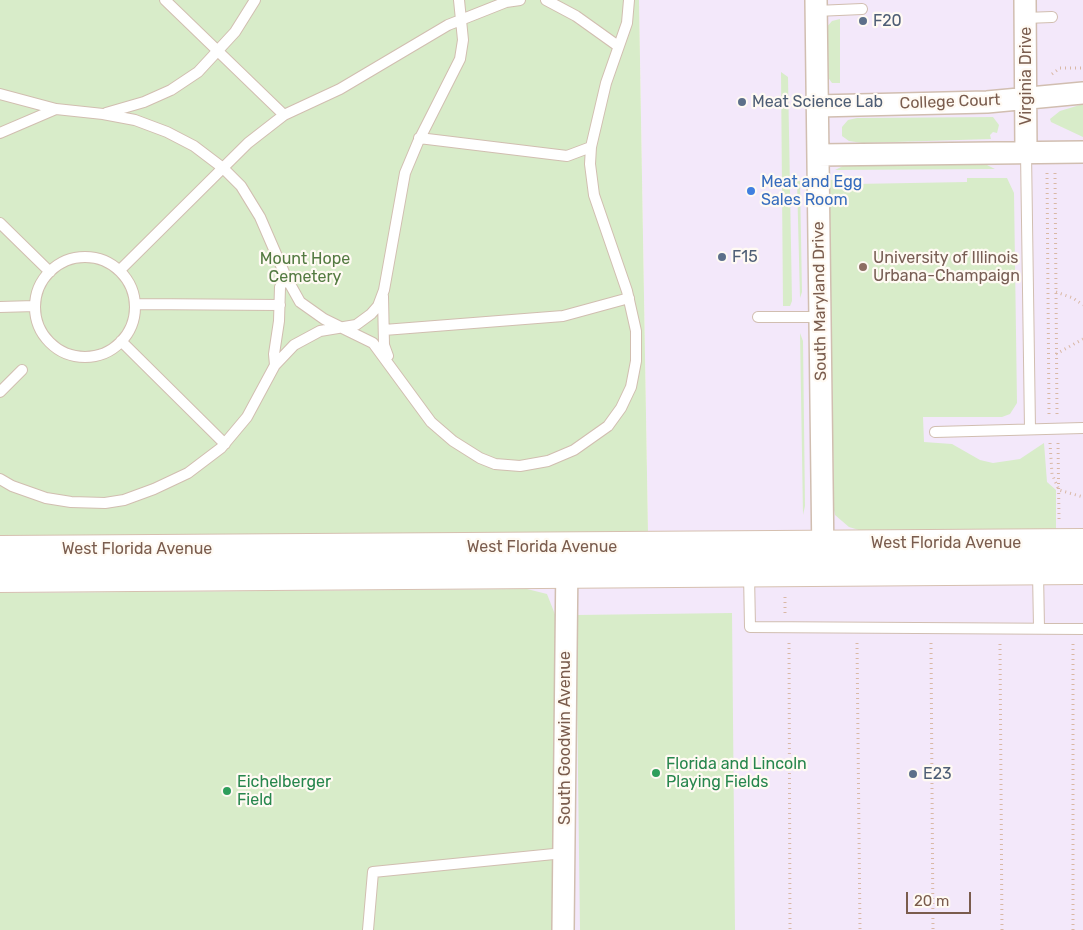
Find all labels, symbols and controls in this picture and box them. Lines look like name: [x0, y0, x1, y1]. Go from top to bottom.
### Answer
place label: F20: [873, 11, 902, 31]
marker: F20: [857, 15, 869, 27]
street label: Virginia Drive: [1016, 27, 1036, 125]
street label: College Court: [899, 91, 1001, 113]
place label: Meat Science Lab: [752, 92, 883, 112]
marker: Meat Science Lab: [736, 96, 748, 108]
place label: Meat and Egg Sales Room: [761, 172, 862, 210]
marker: Meat and Egg Sales Room: [745, 185, 757, 197]
street label: South Maryland Drive: [809, 221, 831, 381]
place label: F15: [732, 247, 758, 267]
place label: University of Illinois Urbana-Champaign: [873, 248, 1020, 286]
park label: Mount Hope Cemetery: [260, 249, 350, 287]
marker: F15: [716, 251, 728, 263]
marker: University of Illinois Urbana-Champaign: [857, 261, 869, 273]
street label: West Florida Avenue: [871, 533, 1021, 553]
street label: West Florida Avenue: [467, 537, 617, 557]
street label: West Florida Avenue: [62, 539, 212, 559]
street label: South Goodwin Avenue: [555, 651, 575, 825]
place label: Florida and Lincoln Playing Fields: [666, 754, 807, 792]
place label: E23: [923, 764, 952, 784]
marker: Florida and Lincoln Playing Fields: [650, 767, 662, 779]
marker: E23: [907, 768, 919, 780]
place label: Eichelberger Field: [237, 772, 331, 810]
marker: Eichelberger Field: [221, 785, 233, 797]
scale bar: [908, 882, 973, 914]
text: 20 m: [914, 892, 949, 910]

